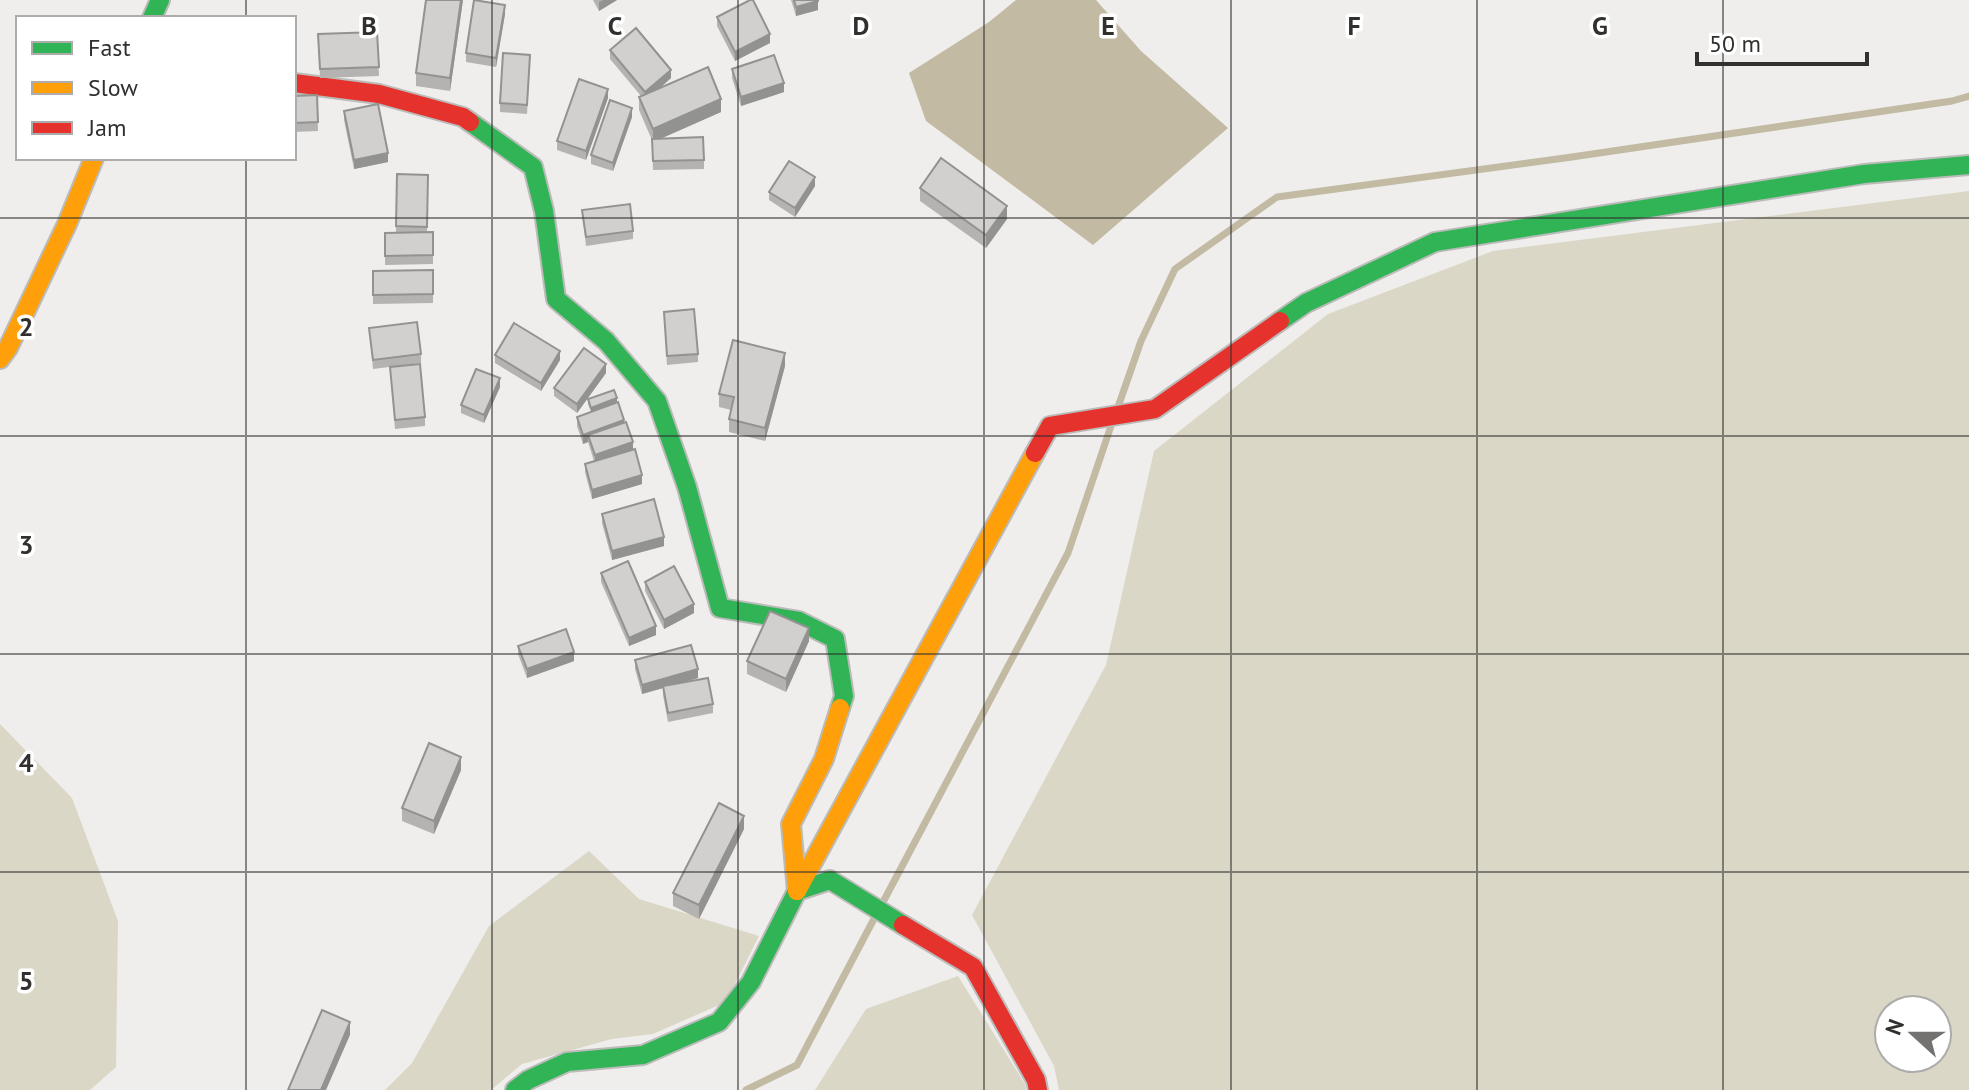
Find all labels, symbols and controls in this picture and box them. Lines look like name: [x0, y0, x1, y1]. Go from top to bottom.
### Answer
text: B: [361, 9, 377, 42]
text: C: [608, 9, 622, 42]
text: D: [853, 9, 869, 42]
text: E: [1101, 9, 1115, 42]
text: F: [1347, 9, 1361, 42]
text: G: [1592, 9, 1608, 42]
legend: [16, 16, 296, 160]
scale bar: [1697, 16, 1867, 66]
text: 50 m: [1709, 28, 1761, 59]
text: Fast: [88, 32, 131, 63]
text: Slow: [88, 72, 138, 103]
text: Jam: [87, 112, 126, 143]
text: 2: [19, 310, 33, 343]
text: 3: [19, 528, 33, 561]
text: 4: [19, 746, 34, 779]
text: 5: [19, 964, 33, 997]
north arrow: [1873, 994, 1953, 1074]
text: N: [1879, 1015, 1910, 1039]

